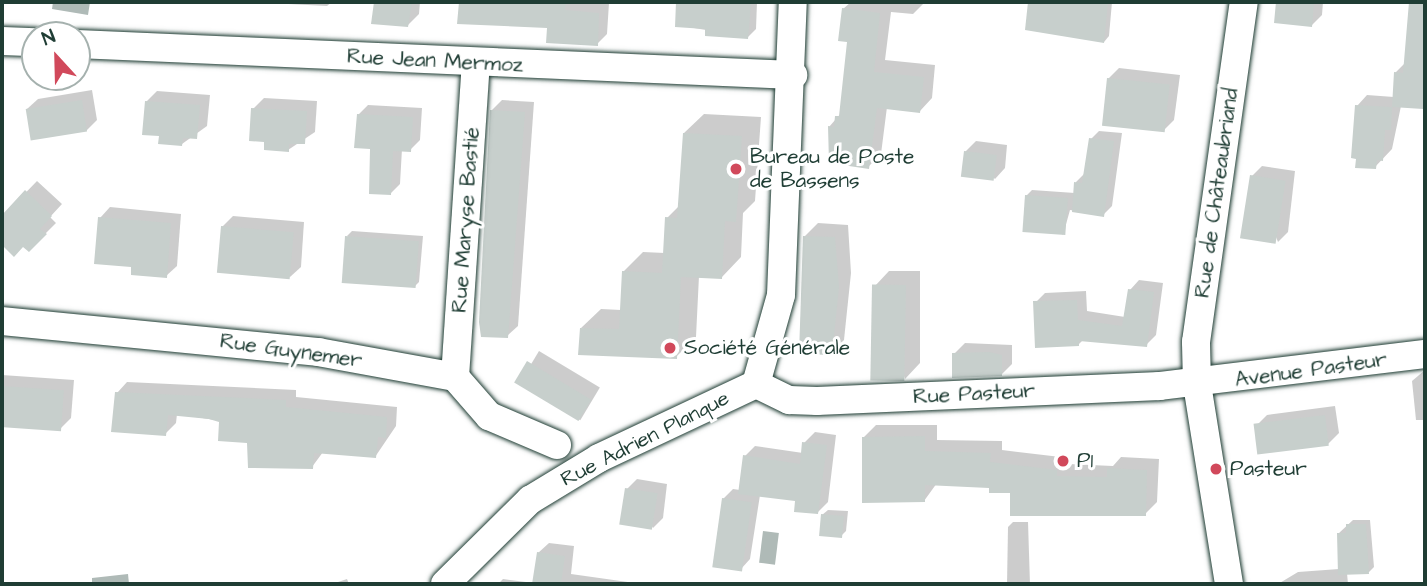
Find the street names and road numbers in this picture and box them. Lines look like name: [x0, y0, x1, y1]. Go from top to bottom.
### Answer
street label: Rue Jean Mermoz: [346, 44, 524, 78]
street label: Rue de Châteaubriand: [1190, 86, 1244, 300]
street label: Rue Maryse Bastié: [447, 126, 485, 314]
street label: Rue Guynemer: [218, 329, 364, 373]
street label: Avenue Pasteur: [1233, 347, 1389, 393]
street label: Rue Pasteur: [912, 378, 1036, 410]
street label: Rue Adrien Planque: [557, 386, 733, 492]

